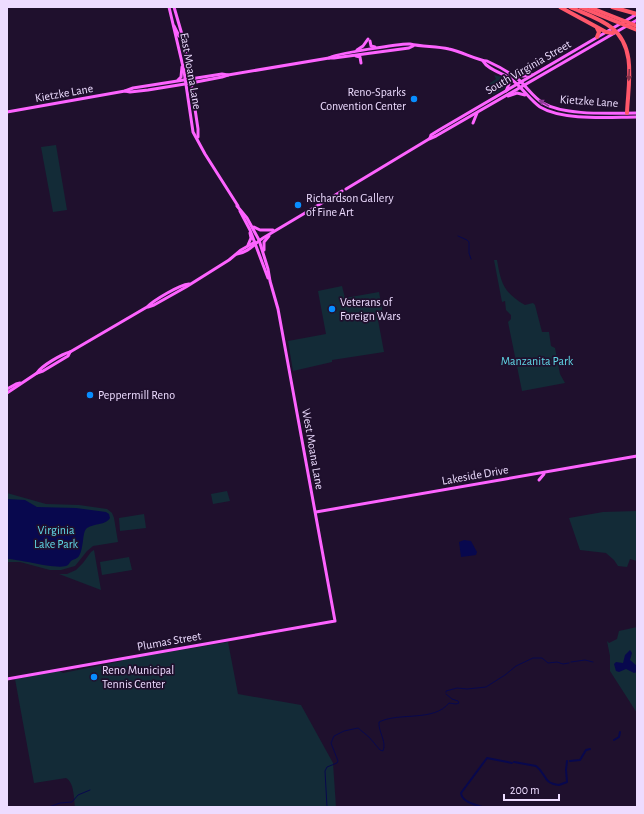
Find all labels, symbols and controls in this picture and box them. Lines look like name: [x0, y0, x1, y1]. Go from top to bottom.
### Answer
street label: East Moana Lane: [178, 32, 204, 110]
street label: South Virginia Street: [483, 38, 573, 96]
one-way arrow: [625, 69, 632, 81]
street label: Kietzke Lane: [34, 82, 94, 104]
place label: Reno-Sparks Convention Center: [320, 86, 406, 112]
street label: Kietzke Lane: [559, 93, 619, 109]
marker: Reno-Sparks Convention Center: [409, 94, 419, 104]
one-way arrow: [538, 99, 550, 106]
place label: Richardson Gallery of Fine Art: [306, 192, 394, 218]
marker: Richardson Gallery of Fine Art: [293, 200, 303, 210]
place label: Veterans of Foreign Wars: [340, 296, 401, 322]
marker: Veterans of Foreign Wars: [327, 304, 337, 314]
park label: Manzanita Park: [501, 355, 574, 367]
place label: Peppermill Reno: [98, 389, 175, 401]
marker: Peppermill Reno: [85, 390, 95, 400]
street label: West Moana Lane: [300, 407, 326, 491]
street label: Lakeside Drive: [441, 463, 509, 487]
park label: Virginia Lake Park: [34, 524, 79, 550]
street label: Plumas Street: [136, 629, 202, 653]
place label: Reno Municipal Tennis Center: [102, 664, 174, 690]
marker: Reno Municipal Tennis Center: [89, 672, 99, 682]
scale bar: [504, 776, 559, 802]
text: 200 m: [510, 784, 540, 796]

